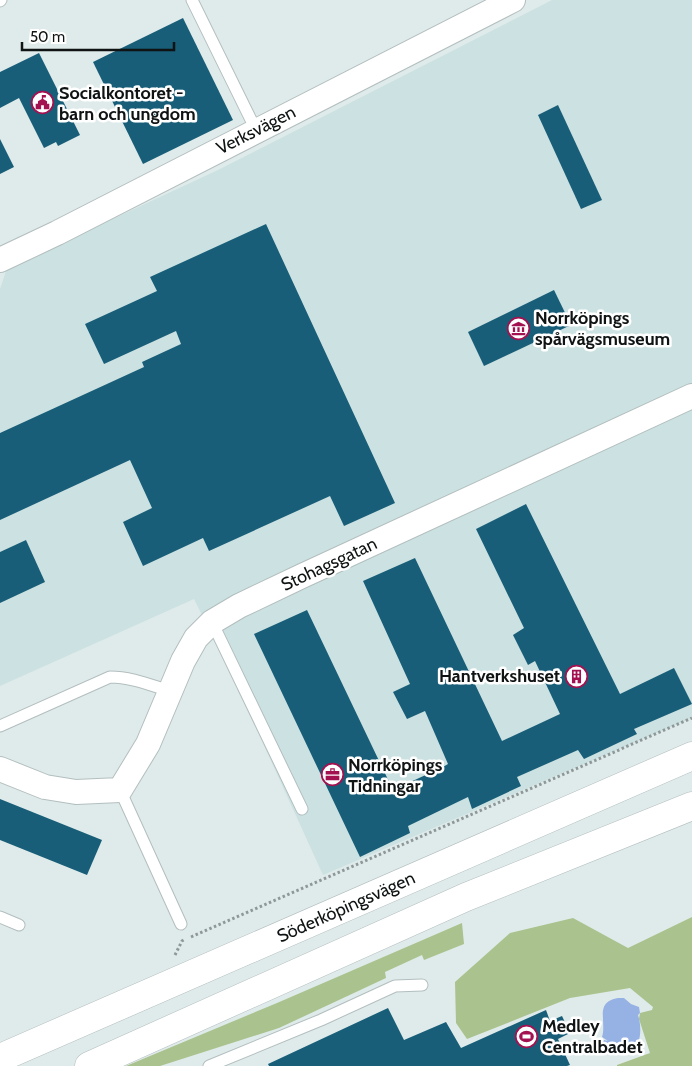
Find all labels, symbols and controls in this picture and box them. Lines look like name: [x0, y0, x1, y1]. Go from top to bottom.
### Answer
scale bar: [22, 20, 175, 52]
text: 50 m: [30, 28, 65, 46]
place label: Socialkontoret - barn och ungdom: [59, 82, 196, 125]
public building icon: Socialkontoret - barn och ungdom: [31, 91, 55, 115]
street label: Verksvägen: [213, 101, 299, 159]
place label: Norrköpings spårvägsmuseum: [535, 307, 670, 350]
museum icon: Norrköpings spårvägsmuseum: [507, 316, 531, 340]
street label: Stohagsgatan: [278, 532, 380, 596]
building icon: Hantverkshuset: [564, 664, 588, 688]
place label: Hantverkshuset: [439, 665, 560, 687]
place label: Norrköpings Tidningar: [348, 754, 443, 797]
office icon: Norrköpings Tidningar: [320, 763, 344, 787]
street label: Söderköpingsvägen: [274, 867, 418, 947]
place label: Medley Centralbadet: [542, 1015, 643, 1058]
sports icon: Medley Centralbadet: [514, 1024, 538, 1048]

